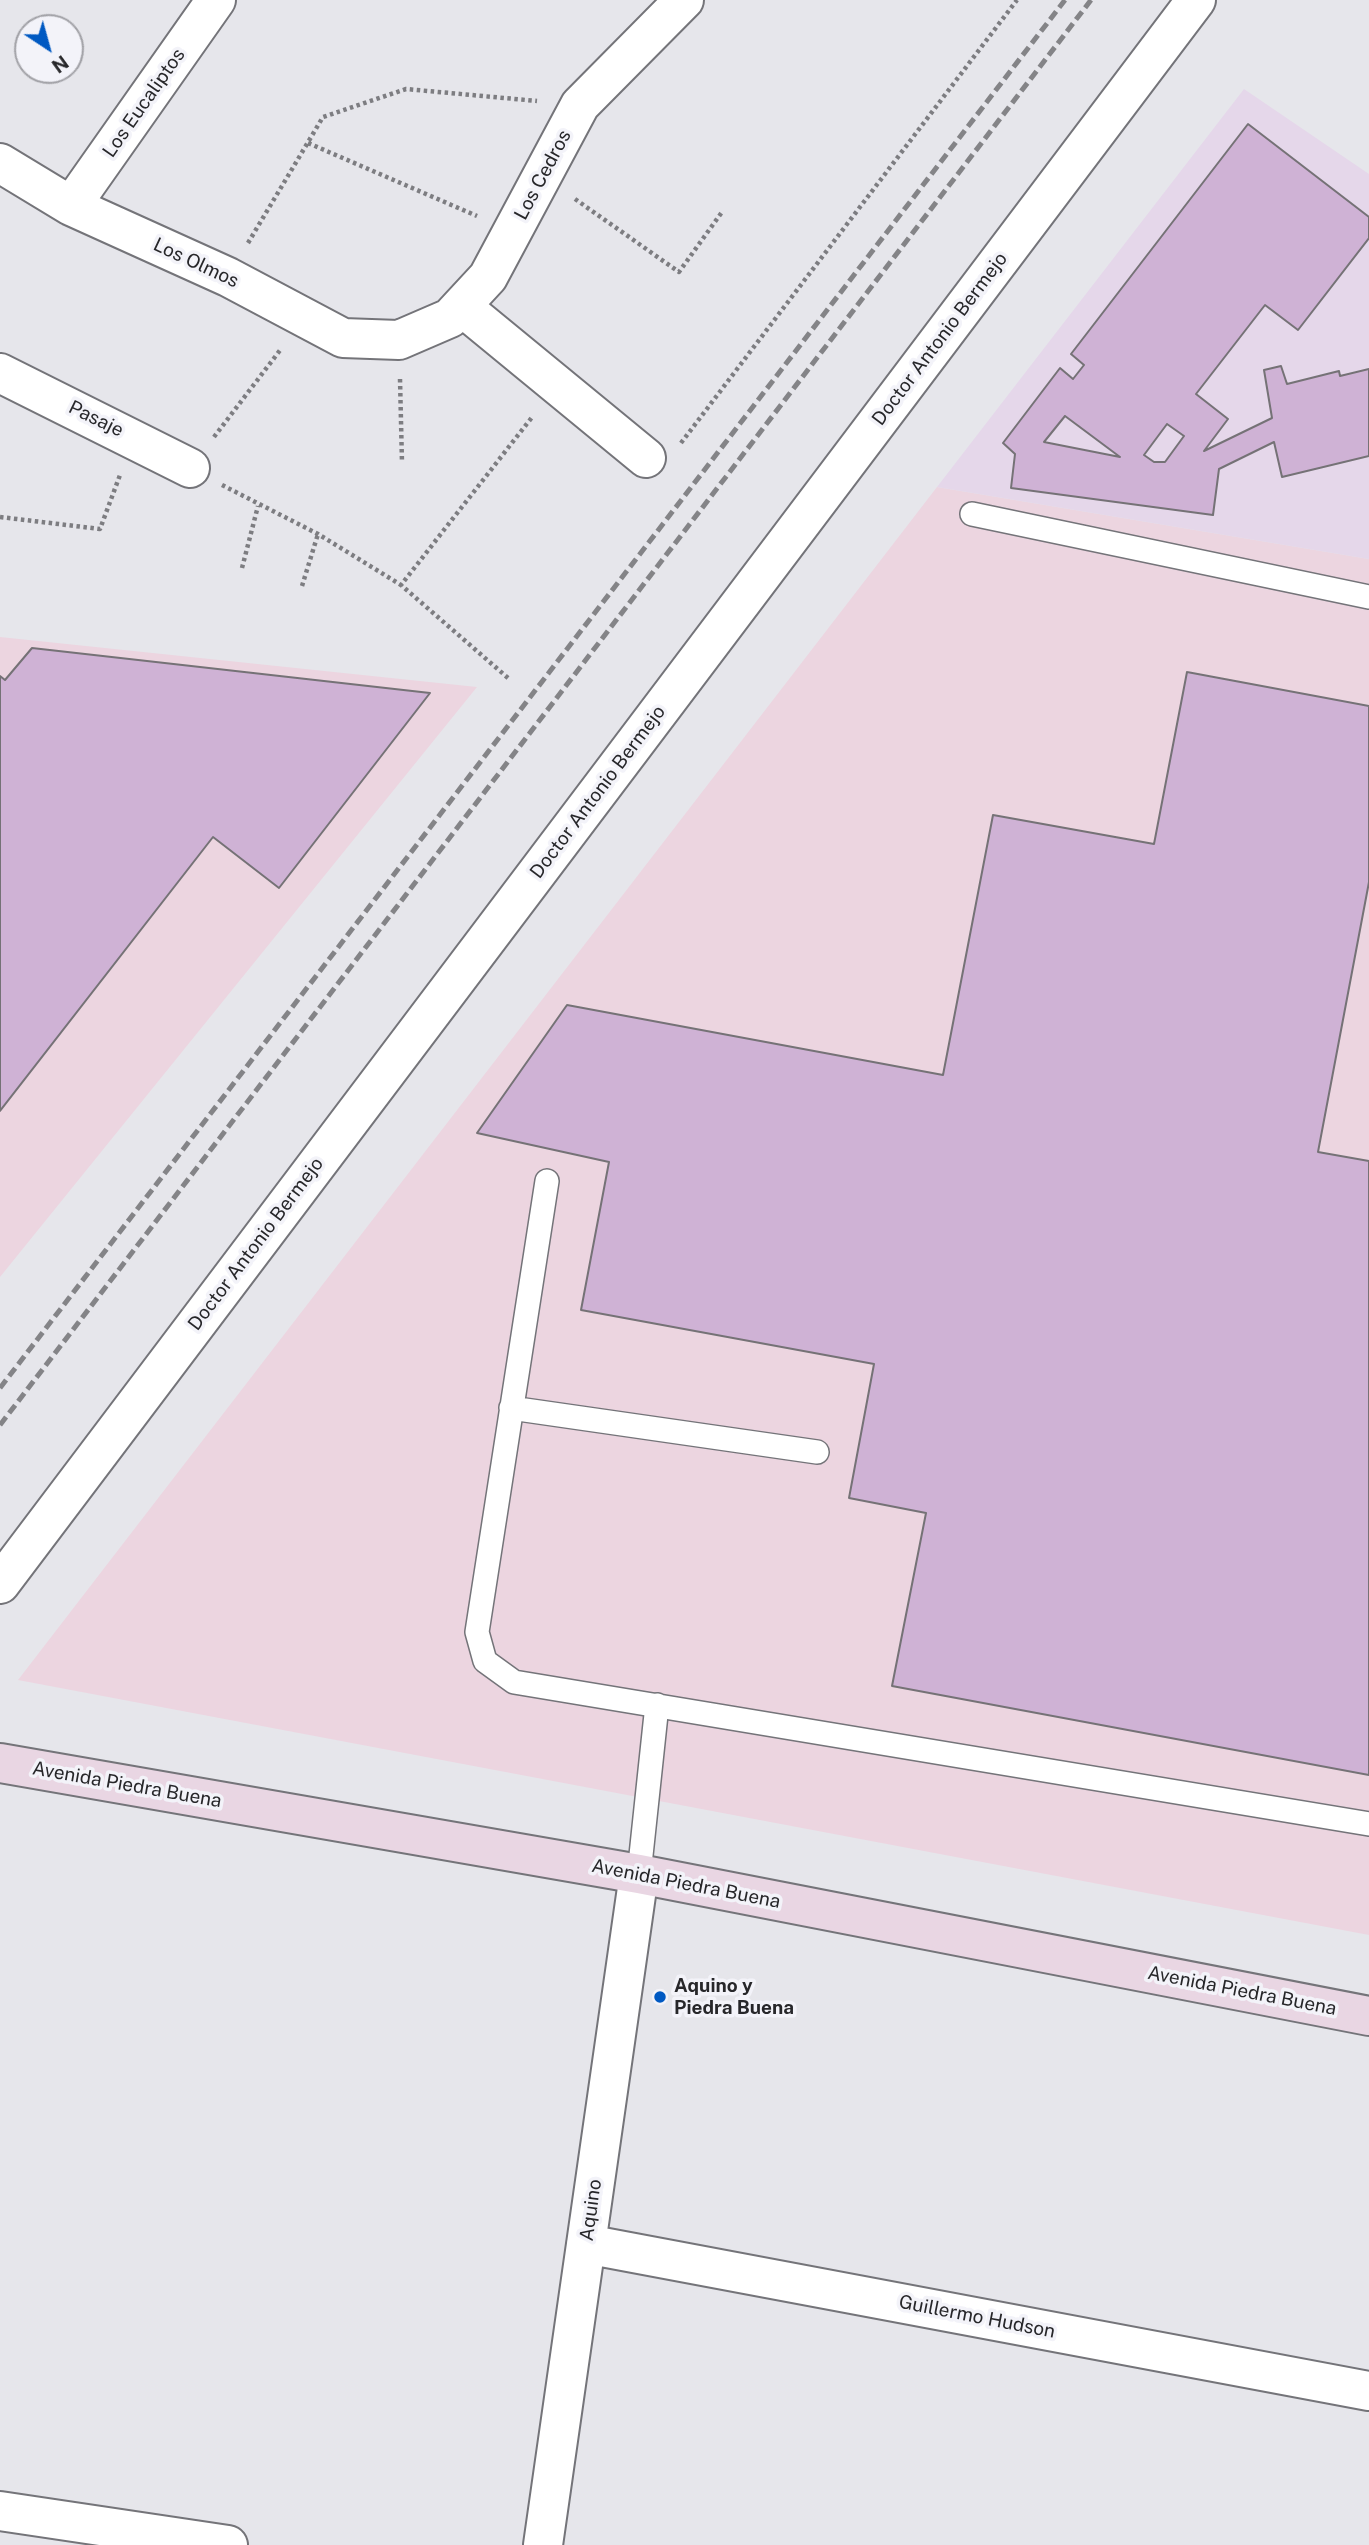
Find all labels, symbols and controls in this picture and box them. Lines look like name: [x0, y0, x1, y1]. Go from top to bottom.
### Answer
north arrow: [14, 14, 84, 84]
street label: Los Eucaliptos: [98, 44, 190, 162]
text: N: [48, 51, 73, 78]
street label: Los Cedros: [510, 126, 576, 224]
street label: Los Olmos: [150, 233, 242, 293]
street label: Doctor Antonio Bermejo: [868, 248, 1012, 430]
street label: Pasaje: [65, 396, 127, 442]
street label: Doctor Antonio Bermejo: [526, 701, 670, 883]
street label: Doctor Antonio Bermejo: [184, 1153, 328, 1335]
street label: Avenida Piedra Buena: [31, 1757, 223, 1813]
street label: Avenida Piedra Buena: [590, 1855, 782, 1913]
street label: Avenida Piedra Buena: [1146, 1962, 1338, 2020]
place label: Aquino y Piedra Buena: [674, 1975, 794, 2019]
marker: Aquino y Piedra Buena: [652, 1989, 668, 2005]
street label: Aquino: [575, 2178, 607, 2242]
street label: Guillermo Hudson: [897, 2291, 1057, 2343]

